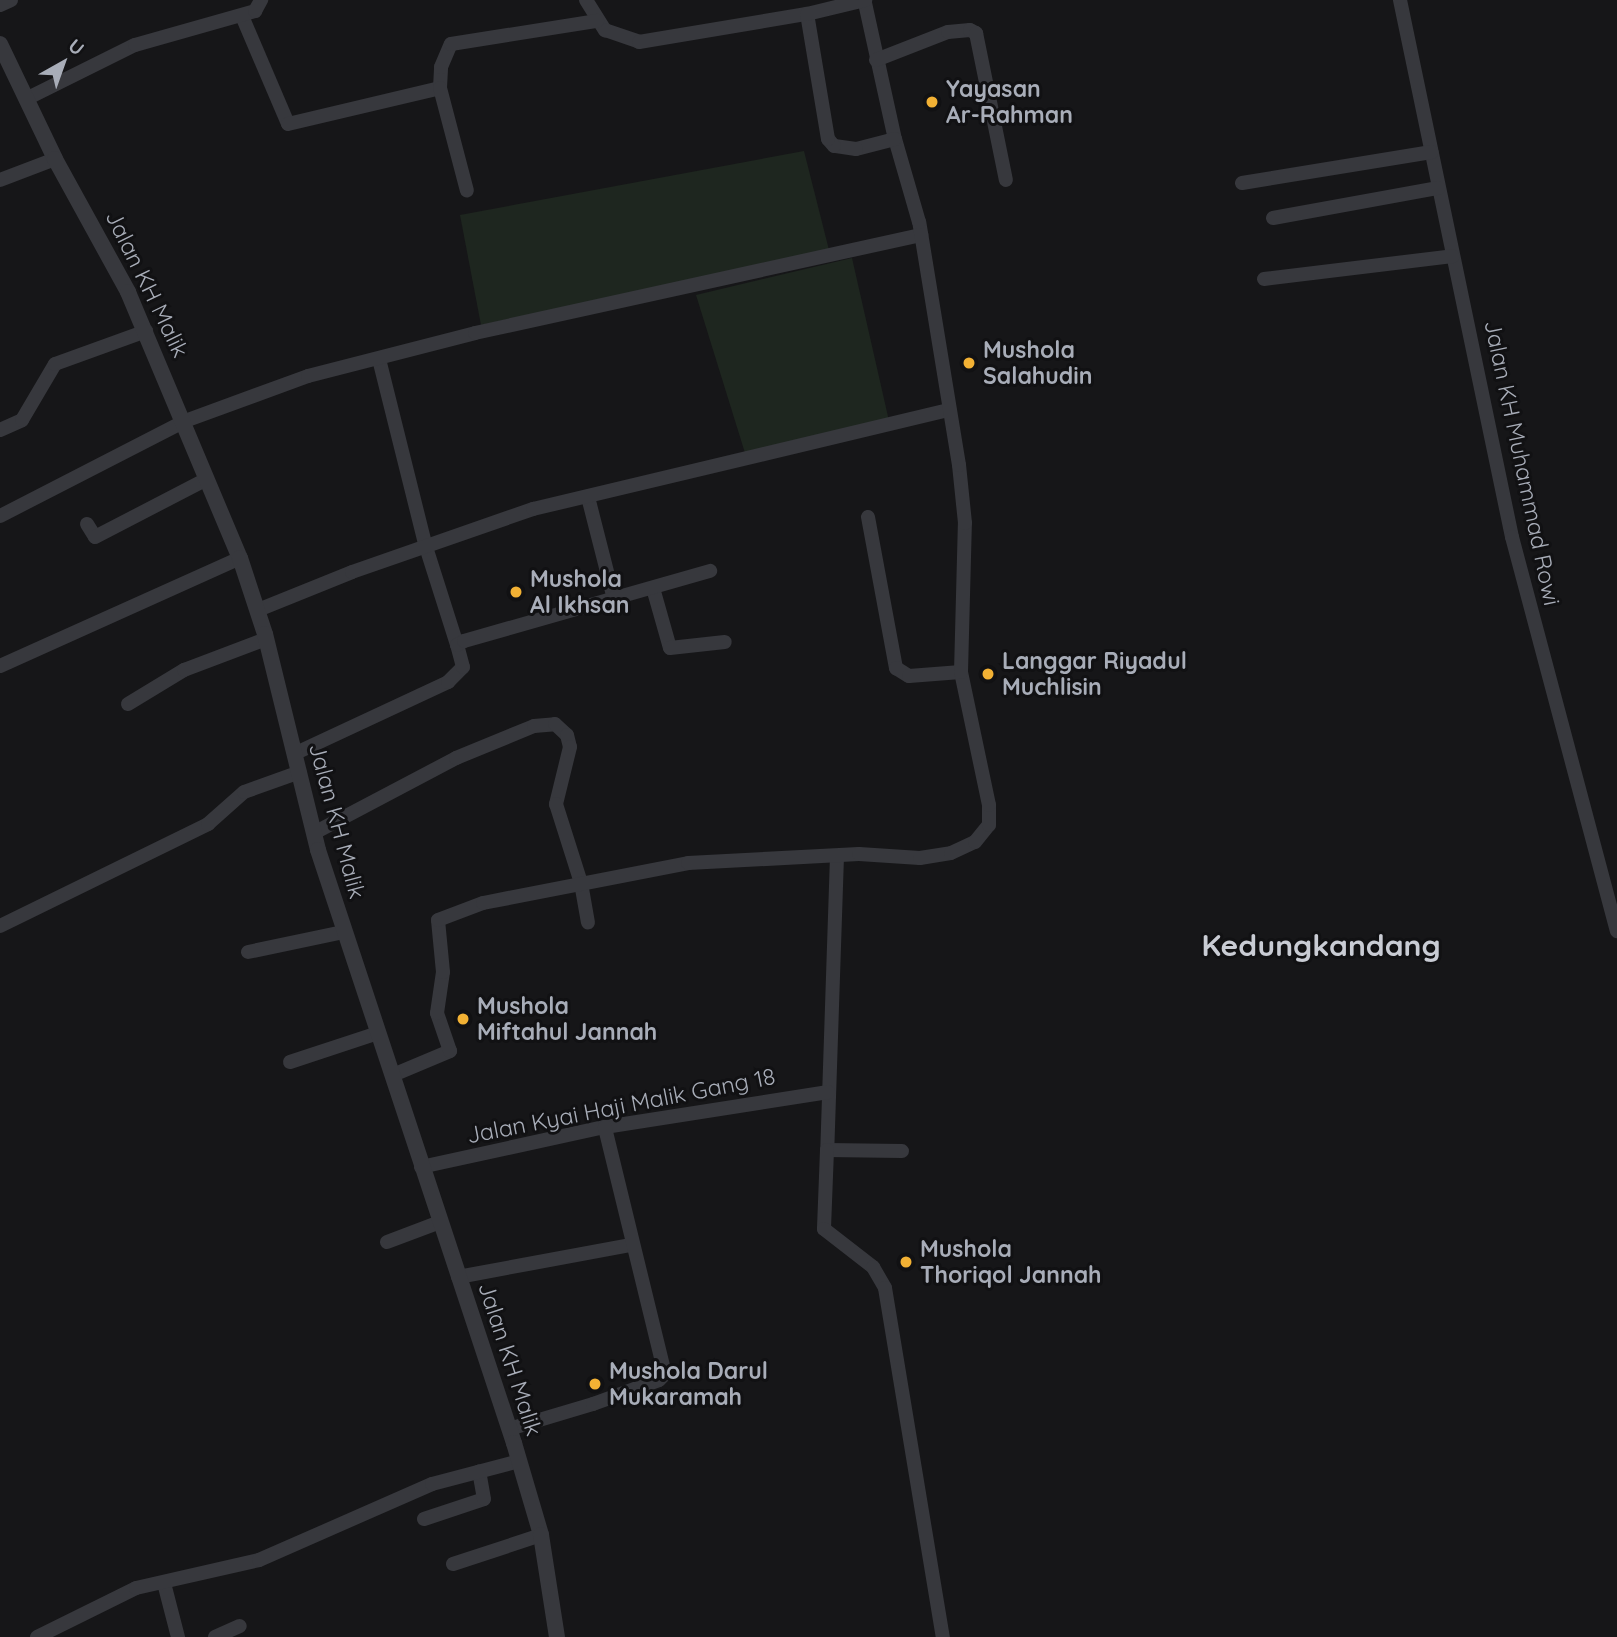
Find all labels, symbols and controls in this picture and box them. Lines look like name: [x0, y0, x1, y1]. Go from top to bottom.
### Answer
north arrow: [28, 28, 98, 98]
text: U: [64, 33, 89, 60]
place label: Yayasan Ar-Rahman: [946, 75, 1073, 129]
marker: Yayasan Ar-Rahman: [924, 94, 940, 110]
street label: Jalan KH Malik: [100, 206, 194, 362]
street label: Jalan KH Muhammad Rowi: [1478, 318, 1566, 608]
place label: Mushola Salahudin: [983, 336, 1092, 390]
marker: Mushola Salahudin: [961, 355, 977, 371]
place label: Mushola Al Ikhsan: [530, 565, 630, 619]
marker: Mushola Al Ikhsan: [508, 584, 524, 600]
place label: Langgar Riyadul Muchlisin: [1002, 647, 1187, 701]
marker: Langgar Riyadul Muchlisin: [980, 666, 996, 682]
street label: Jalan KH Malik: [303, 740, 371, 902]
district label: Kedungkandang: [1201, 927, 1441, 963]
place label: Mushola Miftahul Jannah: [477, 992, 657, 1046]
marker: Mushola Miftahul Jannah: [455, 1011, 471, 1027]
street label: Jalan Kyai Haji Malik Gang 18: [464, 1063, 778, 1149]
place label: Mushola Thoriqol Jannah: [920, 1235, 1102, 1289]
marker: Mushola Thoriqol Jannah: [898, 1254, 914, 1270]
street label: Jalan KH Malik: [472, 1279, 548, 1439]
place label: Mushola Darul Mukaramah: [609, 1357, 768, 1411]
marker: Mushola Darul Mukaramah: [587, 1376, 603, 1392]

